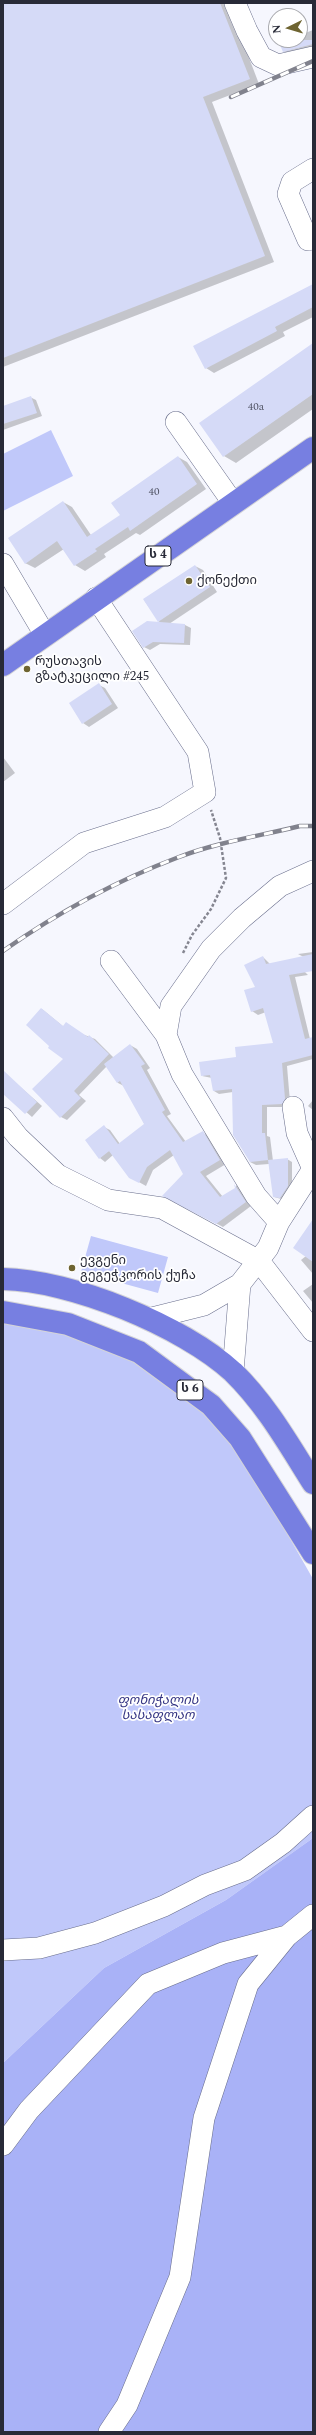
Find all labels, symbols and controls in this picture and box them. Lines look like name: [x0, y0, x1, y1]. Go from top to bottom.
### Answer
north arrow: [268, 8, 308, 48]
text: N: [268, 24, 285, 34]
house number: 40a: [248, 401, 264, 415]
house number: 40: [149, 486, 159, 500]
road number: ს 4: [145, 546, 171, 566]
place label: ქონექთი: [197, 573, 257, 589]
marker: ქონექთი: [184, 576, 194, 586]
place label: რუსთავის გზატკეცილი #245: [35, 654, 149, 685]
marker: რუსთავის გზატკეცილი #245: [22, 664, 32, 674]
place label: ევგენი გეგეჭკორის ქუჩა: [80, 1253, 196, 1284]
marker: ევგენი გეგეჭკორის ქუჩა: [67, 1263, 77, 1273]
road number: ს 6: [177, 1380, 203, 1400]
park label: ფონიჭალის სასაფლაო: [118, 1693, 198, 1724]

